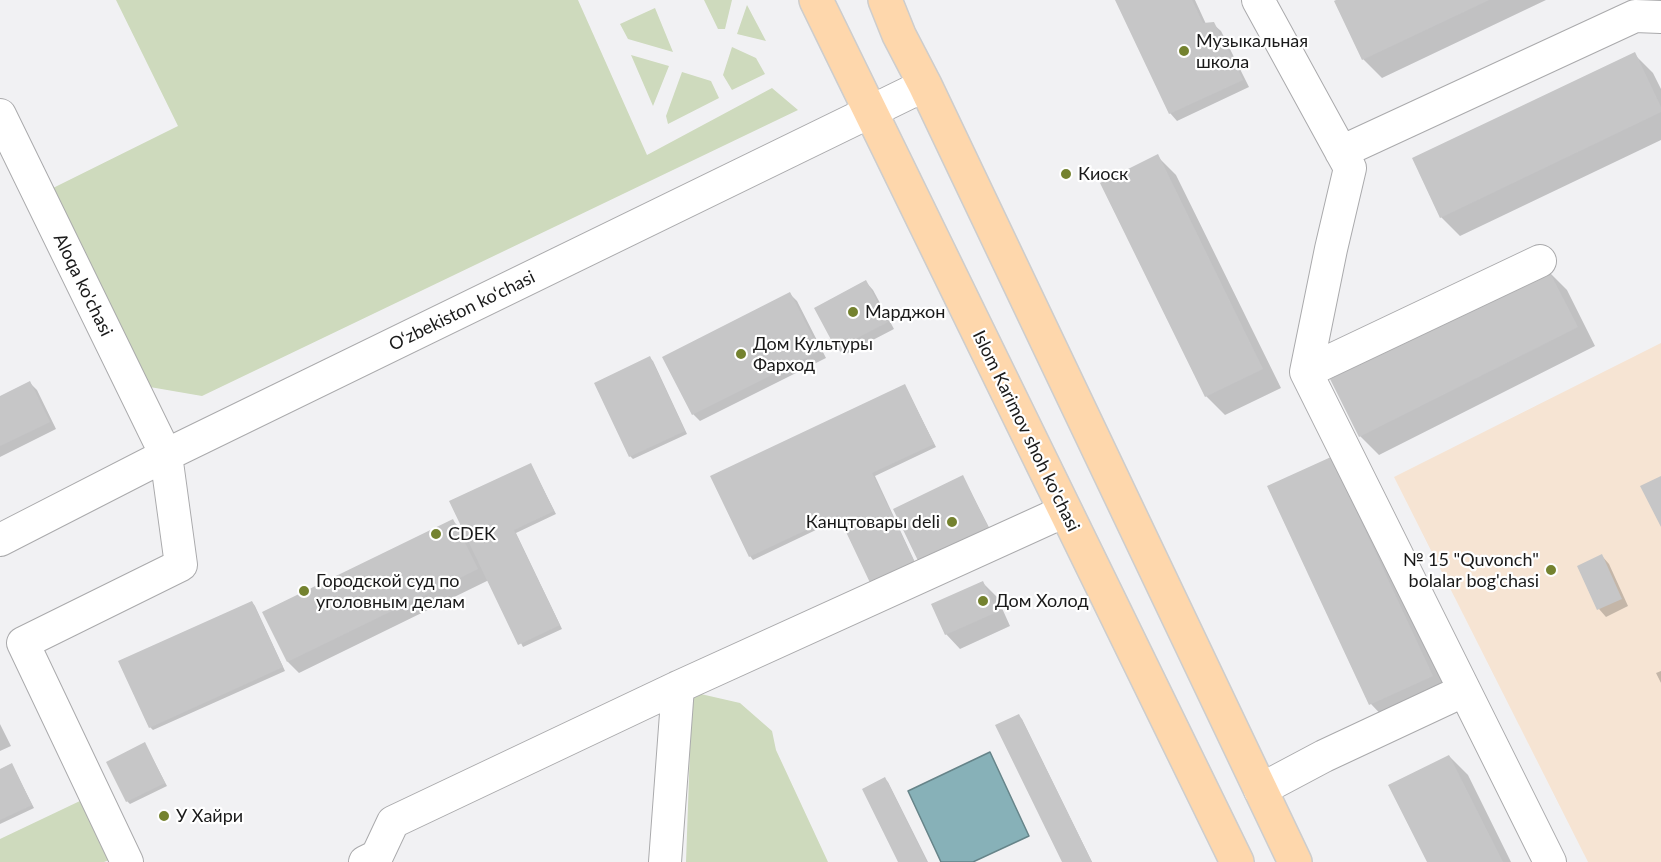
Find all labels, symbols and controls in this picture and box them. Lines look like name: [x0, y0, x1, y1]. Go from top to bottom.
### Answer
place label: Музыкальная школа: [1196, 30, 1308, 72]
marker: Музыкальная школа: [1177, 44, 1191, 58]
place label: Киоск: [1078, 163, 1128, 185]
marker: Киоск: [1059, 167, 1073, 181]
street label: Aloqa ko'chasi: [49, 230, 117, 340]
street label: O‘zbekiston ko‘chasi: [385, 266, 539, 356]
place label: Марджон: [865, 301, 945, 323]
marker: Марджон: [846, 305, 860, 319]
street label: Islom Karimov shoh ko'chasi: [968, 327, 1084, 535]
place label: Дом Культуры Фарход: [753, 333, 873, 376]
marker: Дом Культуры Фарход: [734, 347, 748, 361]
place label: Канцтовары deli: [806, 511, 940, 533]
marker: Канцтовары deli: [945, 515, 959, 529]
place label: CDEK: [448, 523, 496, 545]
marker: CDEK: [429, 527, 443, 541]
place label: № 15 "Quvonch" bolalar bog'chasi: [1403, 549, 1539, 592]
marker: № 15 "Quvonch" bolalar bog'chasi: [1544, 563, 1558, 577]
place label: Городской суд по уголовным делам: [316, 570, 465, 612]
marker: Городской суд по уголовным делам: [297, 584, 311, 598]
place label: Дом Холод: [995, 590, 1089, 612]
marker: Дом Холод: [976, 594, 990, 608]
place label: У Хайри: [176, 805, 243, 827]
marker: У Хайри: [157, 809, 171, 823]

